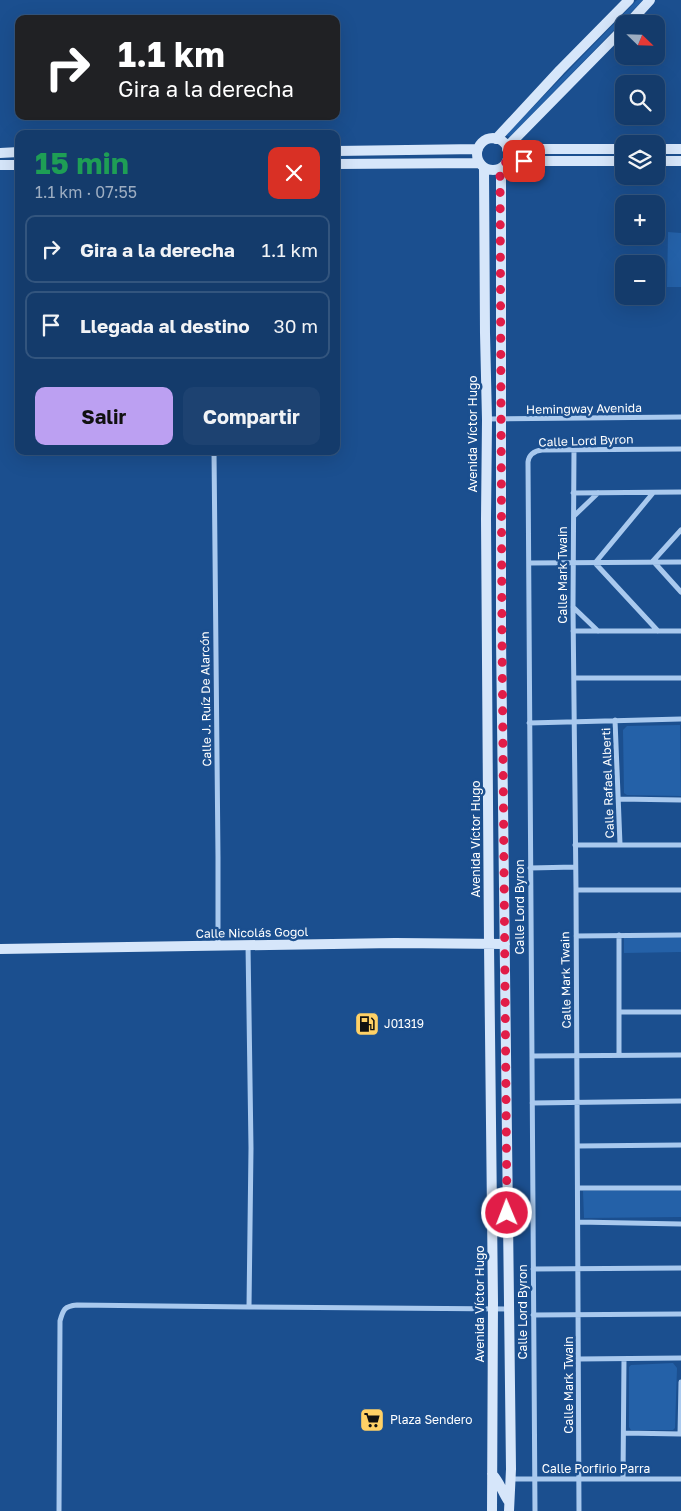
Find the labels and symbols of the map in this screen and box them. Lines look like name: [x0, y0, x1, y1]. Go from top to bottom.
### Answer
north arrow: [615, 15, 665, 65]
pin: [503, 140, 545, 182]
street label: Avenida Víctor Hugo: [465, 376, 480, 492]
street label: Hemingway Avenida: [526, 400, 642, 417]
street label: Calle Lord Byron: [538, 431, 634, 450]
street label: Calle Mark Twain: [555, 526, 570, 624]
street label: Calle J. Ruíz De Alarcón: [197, 631, 214, 767]
street label: Calle Rafael Alberti: [598, 727, 617, 839]
street label: Avenida Víctor Hugo: [468, 781, 483, 897]
street label: Calle Lord Byron: [512, 859, 527, 955]
street label: Calle Nicolás Gogol: [196, 924, 309, 941]
street label: Calle Mark Twain: [557, 931, 574, 1029]
fuel station icon: J01319: [354, 1011, 380, 1037]
place label: J01319: [384, 1016, 424, 1031]
position arrow: [480, 1186, 532, 1238]
street label: Avenida Víctor Hugo: [472, 1246, 487, 1362]
street label: Calle Lord Byron: [515, 1264, 530, 1360]
street label: Calle Mark Twain: [561, 1336, 576, 1434]
supermarket icon: Plaza Sendero: [359, 1407, 385, 1433]
place label: Plaza Sendero: [390, 1412, 473, 1427]
street label: Calle Porfirio Parra: [542, 1461, 650, 1476]

